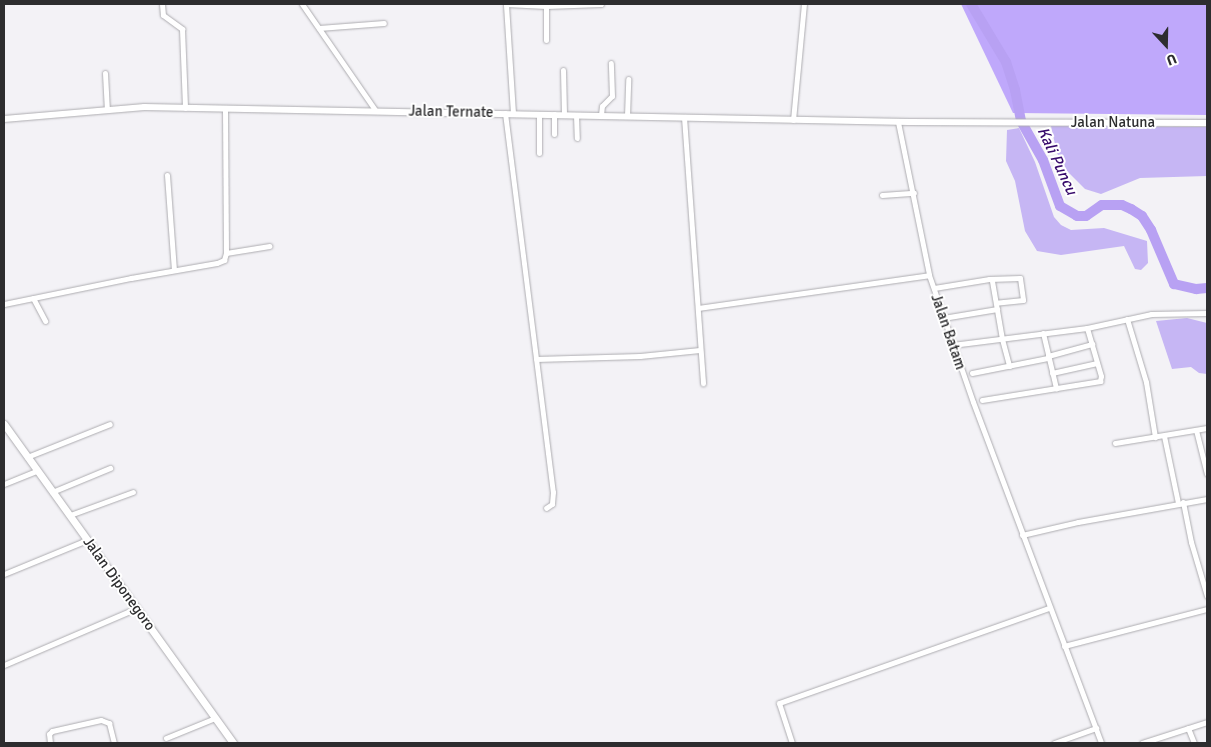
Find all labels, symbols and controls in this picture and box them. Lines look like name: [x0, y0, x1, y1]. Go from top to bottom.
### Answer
north arrow: [1141, 20, 1191, 70]
text: U: [1164, 50, 1179, 69]
street label: Jalan Ternate: [408, 102, 494, 122]
street label: Jalan Natuna: [1071, 114, 1155, 132]
water label: Kali Puncu: [1033, 124, 1081, 198]
street label: Jalan Batam: [927, 292, 969, 372]
street label: Jalan Diponegoro: [79, 534, 159, 634]

